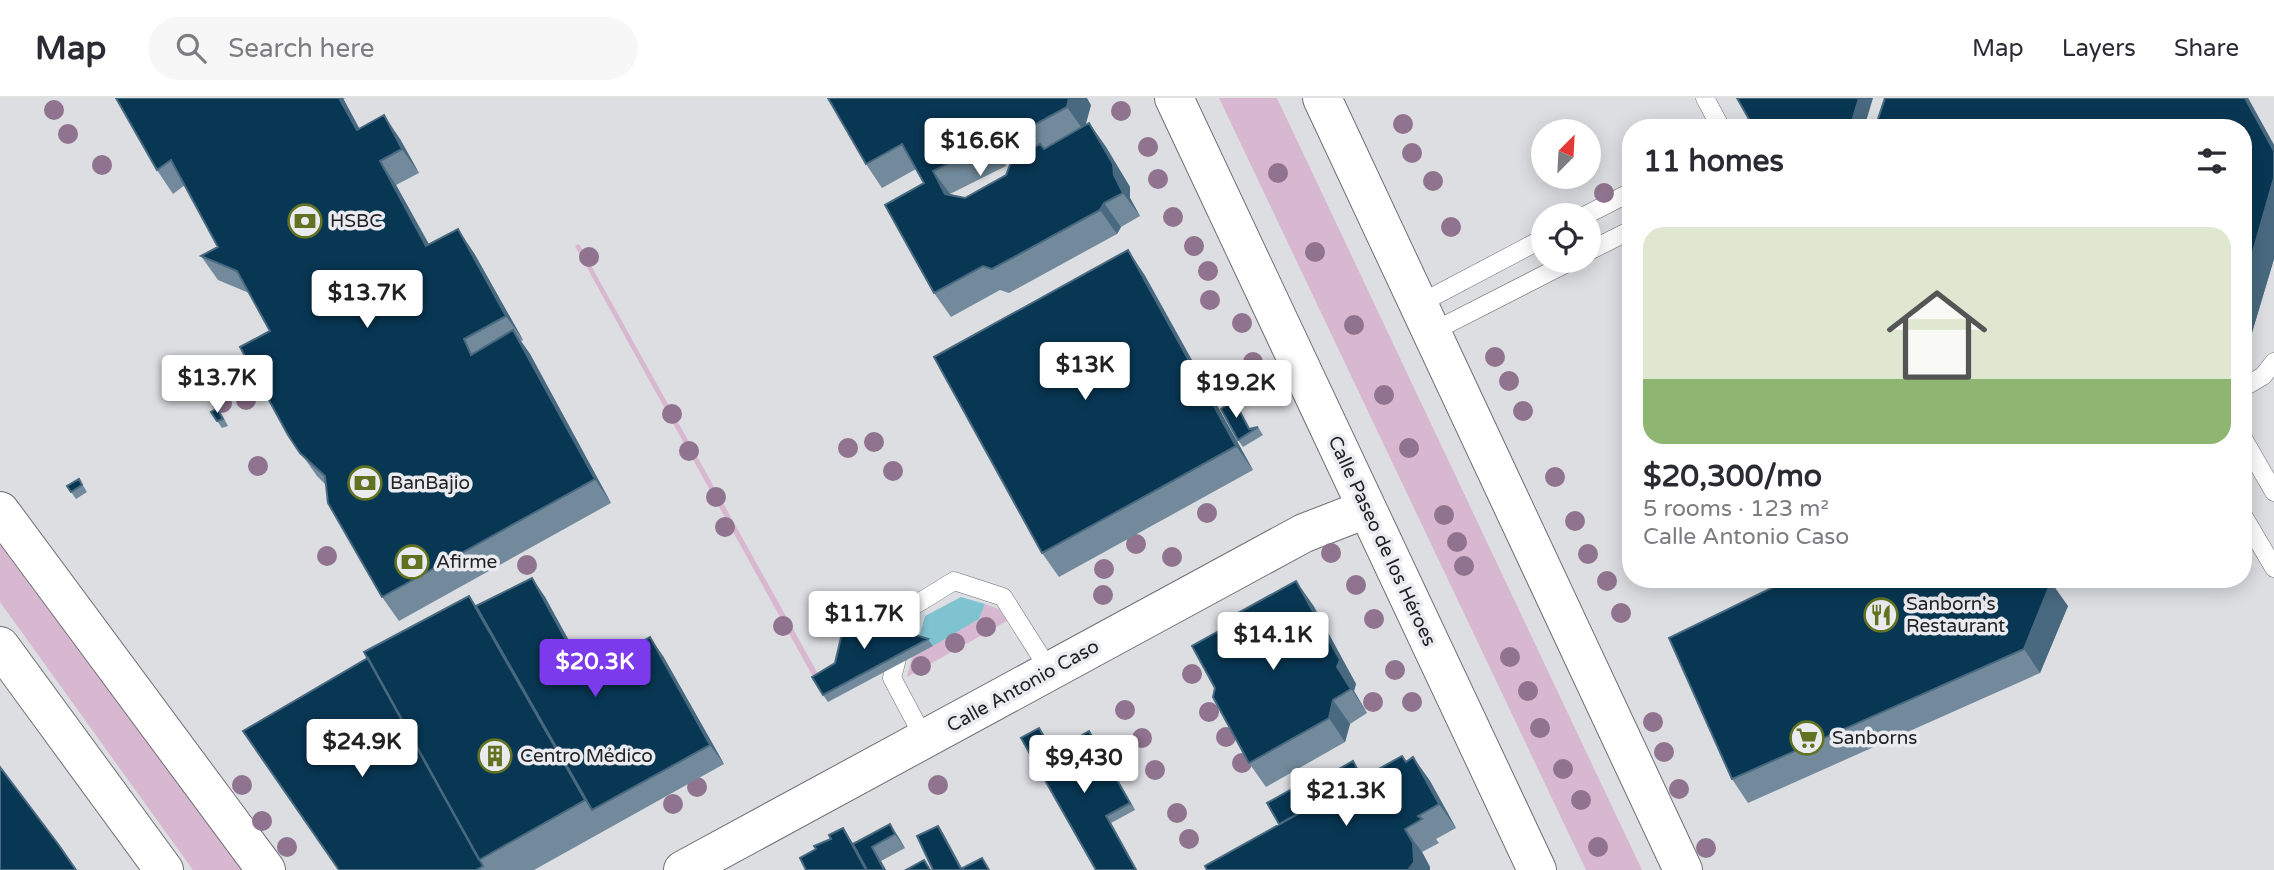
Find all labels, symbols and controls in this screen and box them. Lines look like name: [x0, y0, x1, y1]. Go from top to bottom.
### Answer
search box: [148, 17, 638, 80]
text: Map: [35, 29, 106, 68]
icon: search: [172, 29, 210, 67]
text: Search here: [228, 33, 374, 64]
text: Map: [1972, 34, 2024, 63]
text: Layers: [2062, 34, 2136, 63]
text: Share: [2174, 34, 2239, 63]
pin: $16.6K: [923, 118, 1037, 178]
north arrow: [1531, 119, 1601, 189]
map controls: [1531, 119, 1601, 273]
text: $16.6K: [941, 127, 1019, 155]
icon: filters: [2193, 142, 2231, 180]
text: 11 homes: [1643, 143, 1784, 180]
bank icon: HSBC: [286, 202, 324, 240]
button: locate: [1531, 203, 1601, 273]
place label: HSBC: [330, 210, 382, 232]
pin: $13.7K: [310, 271, 424, 330]
icon: home: [1874, 272, 2000, 398]
text: $13.7K: [328, 279, 406, 307]
pin: $13K: [1044, 342, 1126, 402]
text: $13K: [1056, 351, 1114, 379]
pin: $13.7K: [160, 356, 274, 415]
pin: $19.2K: [1179, 360, 1293, 420]
text: $13.7K: [178, 364, 256, 392]
text: $19.2K: [1197, 369, 1275, 397]
street label: Calle Paseo de los Héroes: [1324, 432, 1440, 650]
text: $20,300/mo: [1643, 458, 1822, 495]
bank icon: BanBajio: [346, 464, 384, 502]
place label: BanBajio: [390, 472, 470, 494]
text: 5 rooms · 123 m²: [1643, 495, 1829, 523]
text: Calle Antonio Caso: [1643, 523, 1849, 551]
bank icon: Afirme: [393, 543, 431, 581]
place label: Afirme: [436, 551, 497, 573]
pin: $11.7K: [807, 592, 921, 651]
place label: Sanborn's Restaurant: [1906, 593, 2005, 637]
restaurant icon: Sanborn's Restaurant: [1862, 596, 1900, 634]
text: $11.7K: [825, 600, 903, 628]
pin: $14.1K: [1216, 612, 1330, 672]
text: $14.1K: [1234, 621, 1312, 649]
street label: Calle Antonio Caso: [943, 635, 1103, 737]
pin: $20.3K: [538, 640, 652, 699]
text: $20.3K: [556, 648, 634, 676]
supermarket icon: Sanborns: [1788, 719, 1826, 757]
pin: $24.9K: [305, 720, 419, 779]
place label: Sanborns: [1832, 727, 1917, 749]
text: $24.9K: [323, 728, 401, 756]
pin: $9,430: [1027, 736, 1141, 795]
building icon: Centro Médico: [476, 737, 514, 775]
text: $9,430: [1045, 744, 1123, 772]
place label: Centro Médico: [520, 745, 653, 767]
pin: $21.3K: [1289, 768, 1403, 828]
text: $21.3K: [1307, 777, 1385, 805]

